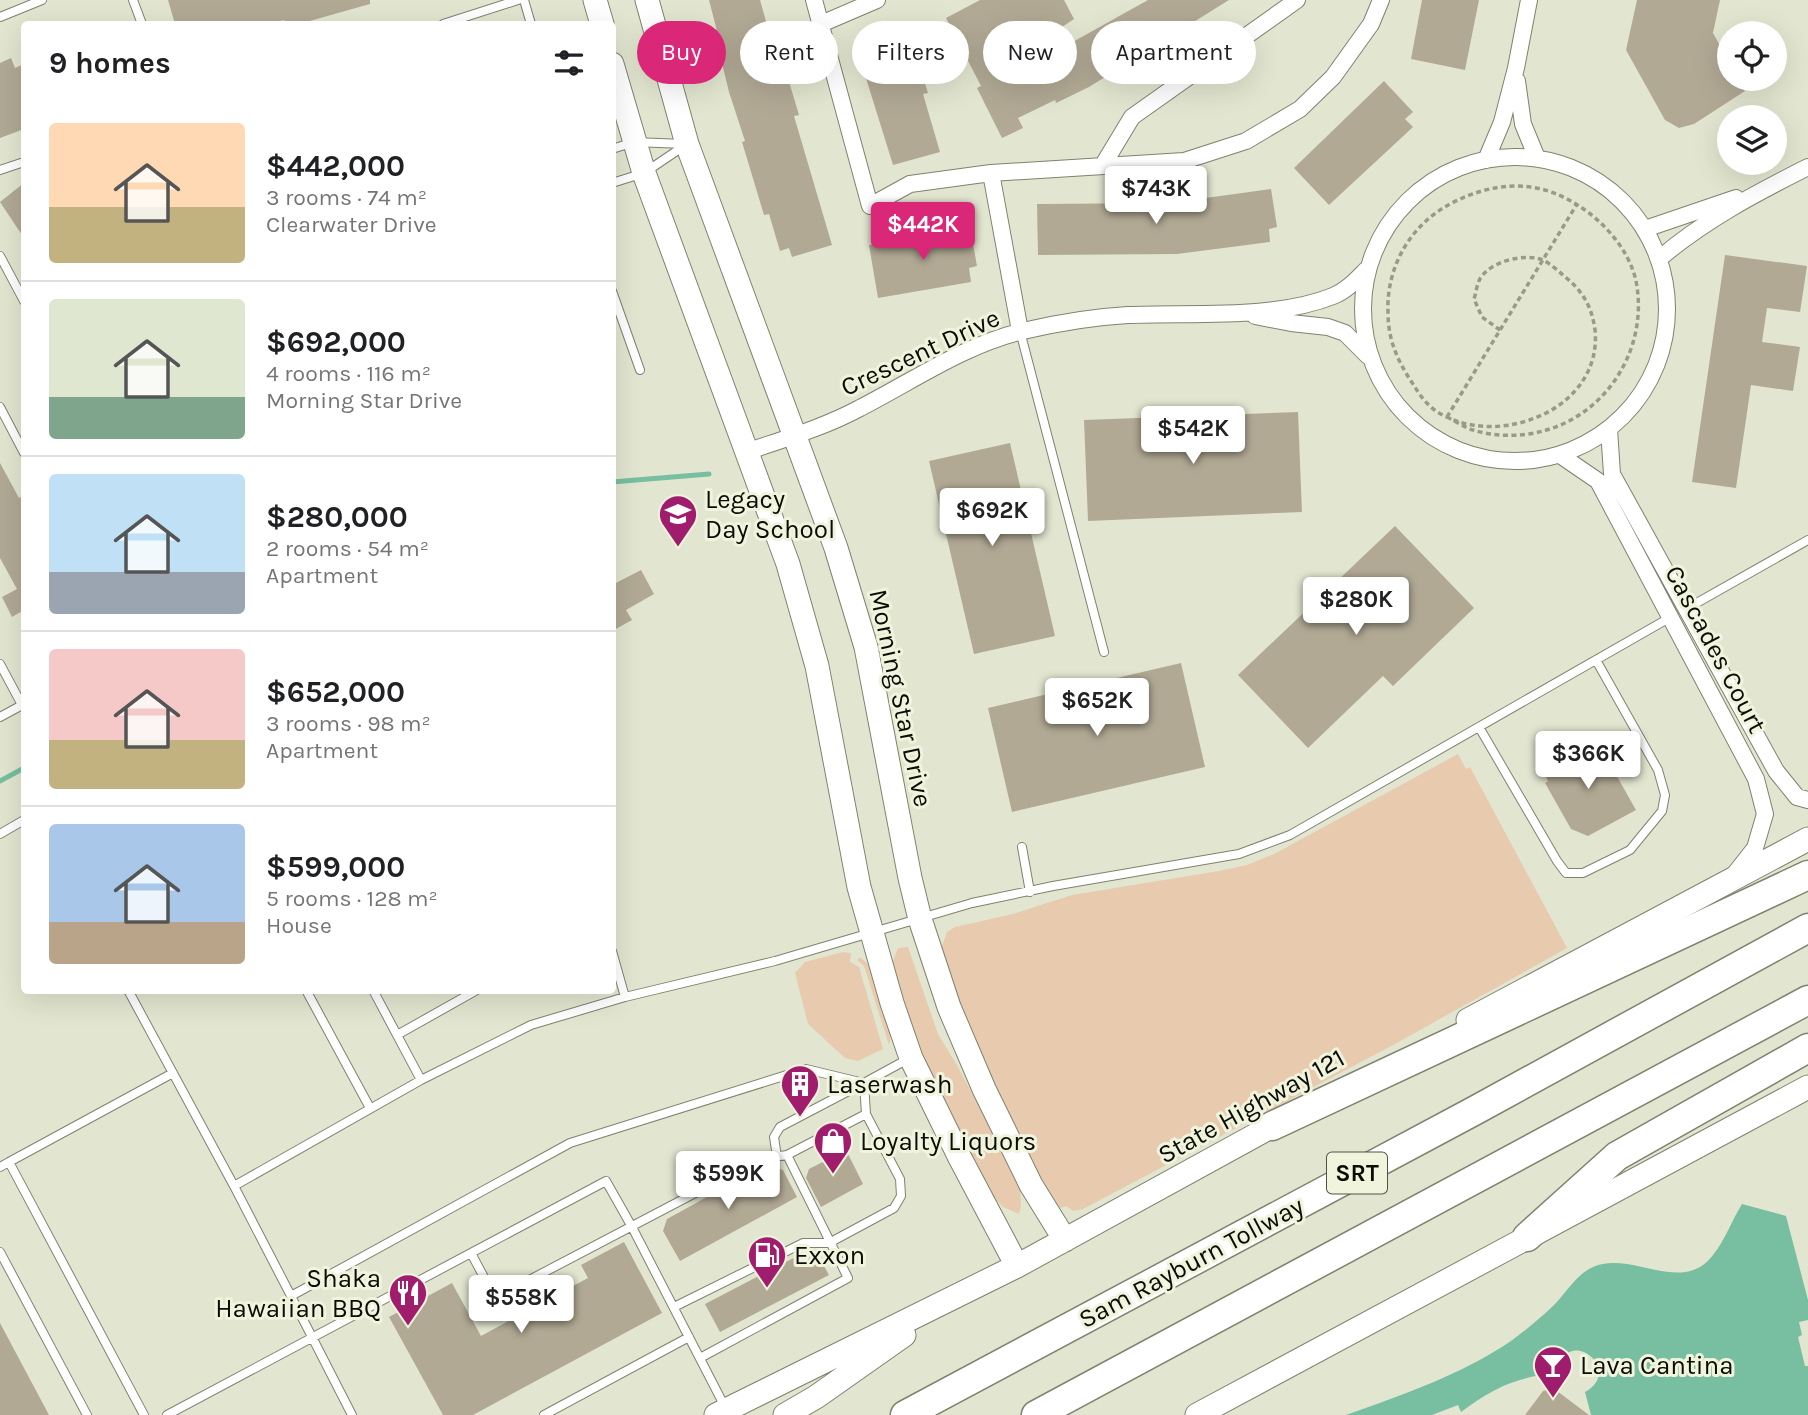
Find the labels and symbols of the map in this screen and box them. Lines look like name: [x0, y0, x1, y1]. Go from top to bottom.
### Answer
pin: $743K: [1107, 166, 1205, 226]
pin: $442K: [874, 202, 972, 262]
street label: Crescent Drive: [836, 302, 1004, 403]
pin: $542K: [1144, 406, 1242, 466]
place label: Legacy Day School: [705, 484, 835, 545]
pin: $692K: [943, 489, 1041, 548]
school or university icon: Legacy Day School: [657, 493, 699, 548]
street label: Cascades Court: [1658, 560, 1773, 739]
pin: $280K: [1307, 578, 1405, 637]
street label: Morning Star Drive: [862, 586, 939, 810]
pin: $652K: [1048, 678, 1146, 738]
pin: $366K: [1539, 732, 1637, 791]
street label: State Highway 121: [1153, 1042, 1350, 1170]
building icon: Laserwash: [779, 1063, 821, 1118]
place label: Laserwash: [827, 1069, 952, 1100]
shop icon: Loyalty Liquors: [812, 1120, 854, 1175]
place label: Loyalty Liquors: [860, 1126, 1036, 1157]
pin: $599K: [679, 1152, 777, 1211]
road number: SRT: [1327, 1153, 1387, 1194]
street label: Sam Rayburn Tollway: [1073, 1190, 1309, 1335]
fuel station icon: Exxon: [746, 1234, 788, 1289]
place label: Exxon: [794, 1240, 865, 1271]
place label: Shaka Hawaiian BBQ: [215, 1263, 381, 1324]
restaurant icon: Shaka Hawaiian BBQ: [387, 1272, 429, 1327]
pin: $558K: [472, 1276, 570, 1335]
bar icon: Lava Cantina: [1532, 1344, 1574, 1399]
place label: Lava Cantina: [1580, 1350, 1734, 1381]

